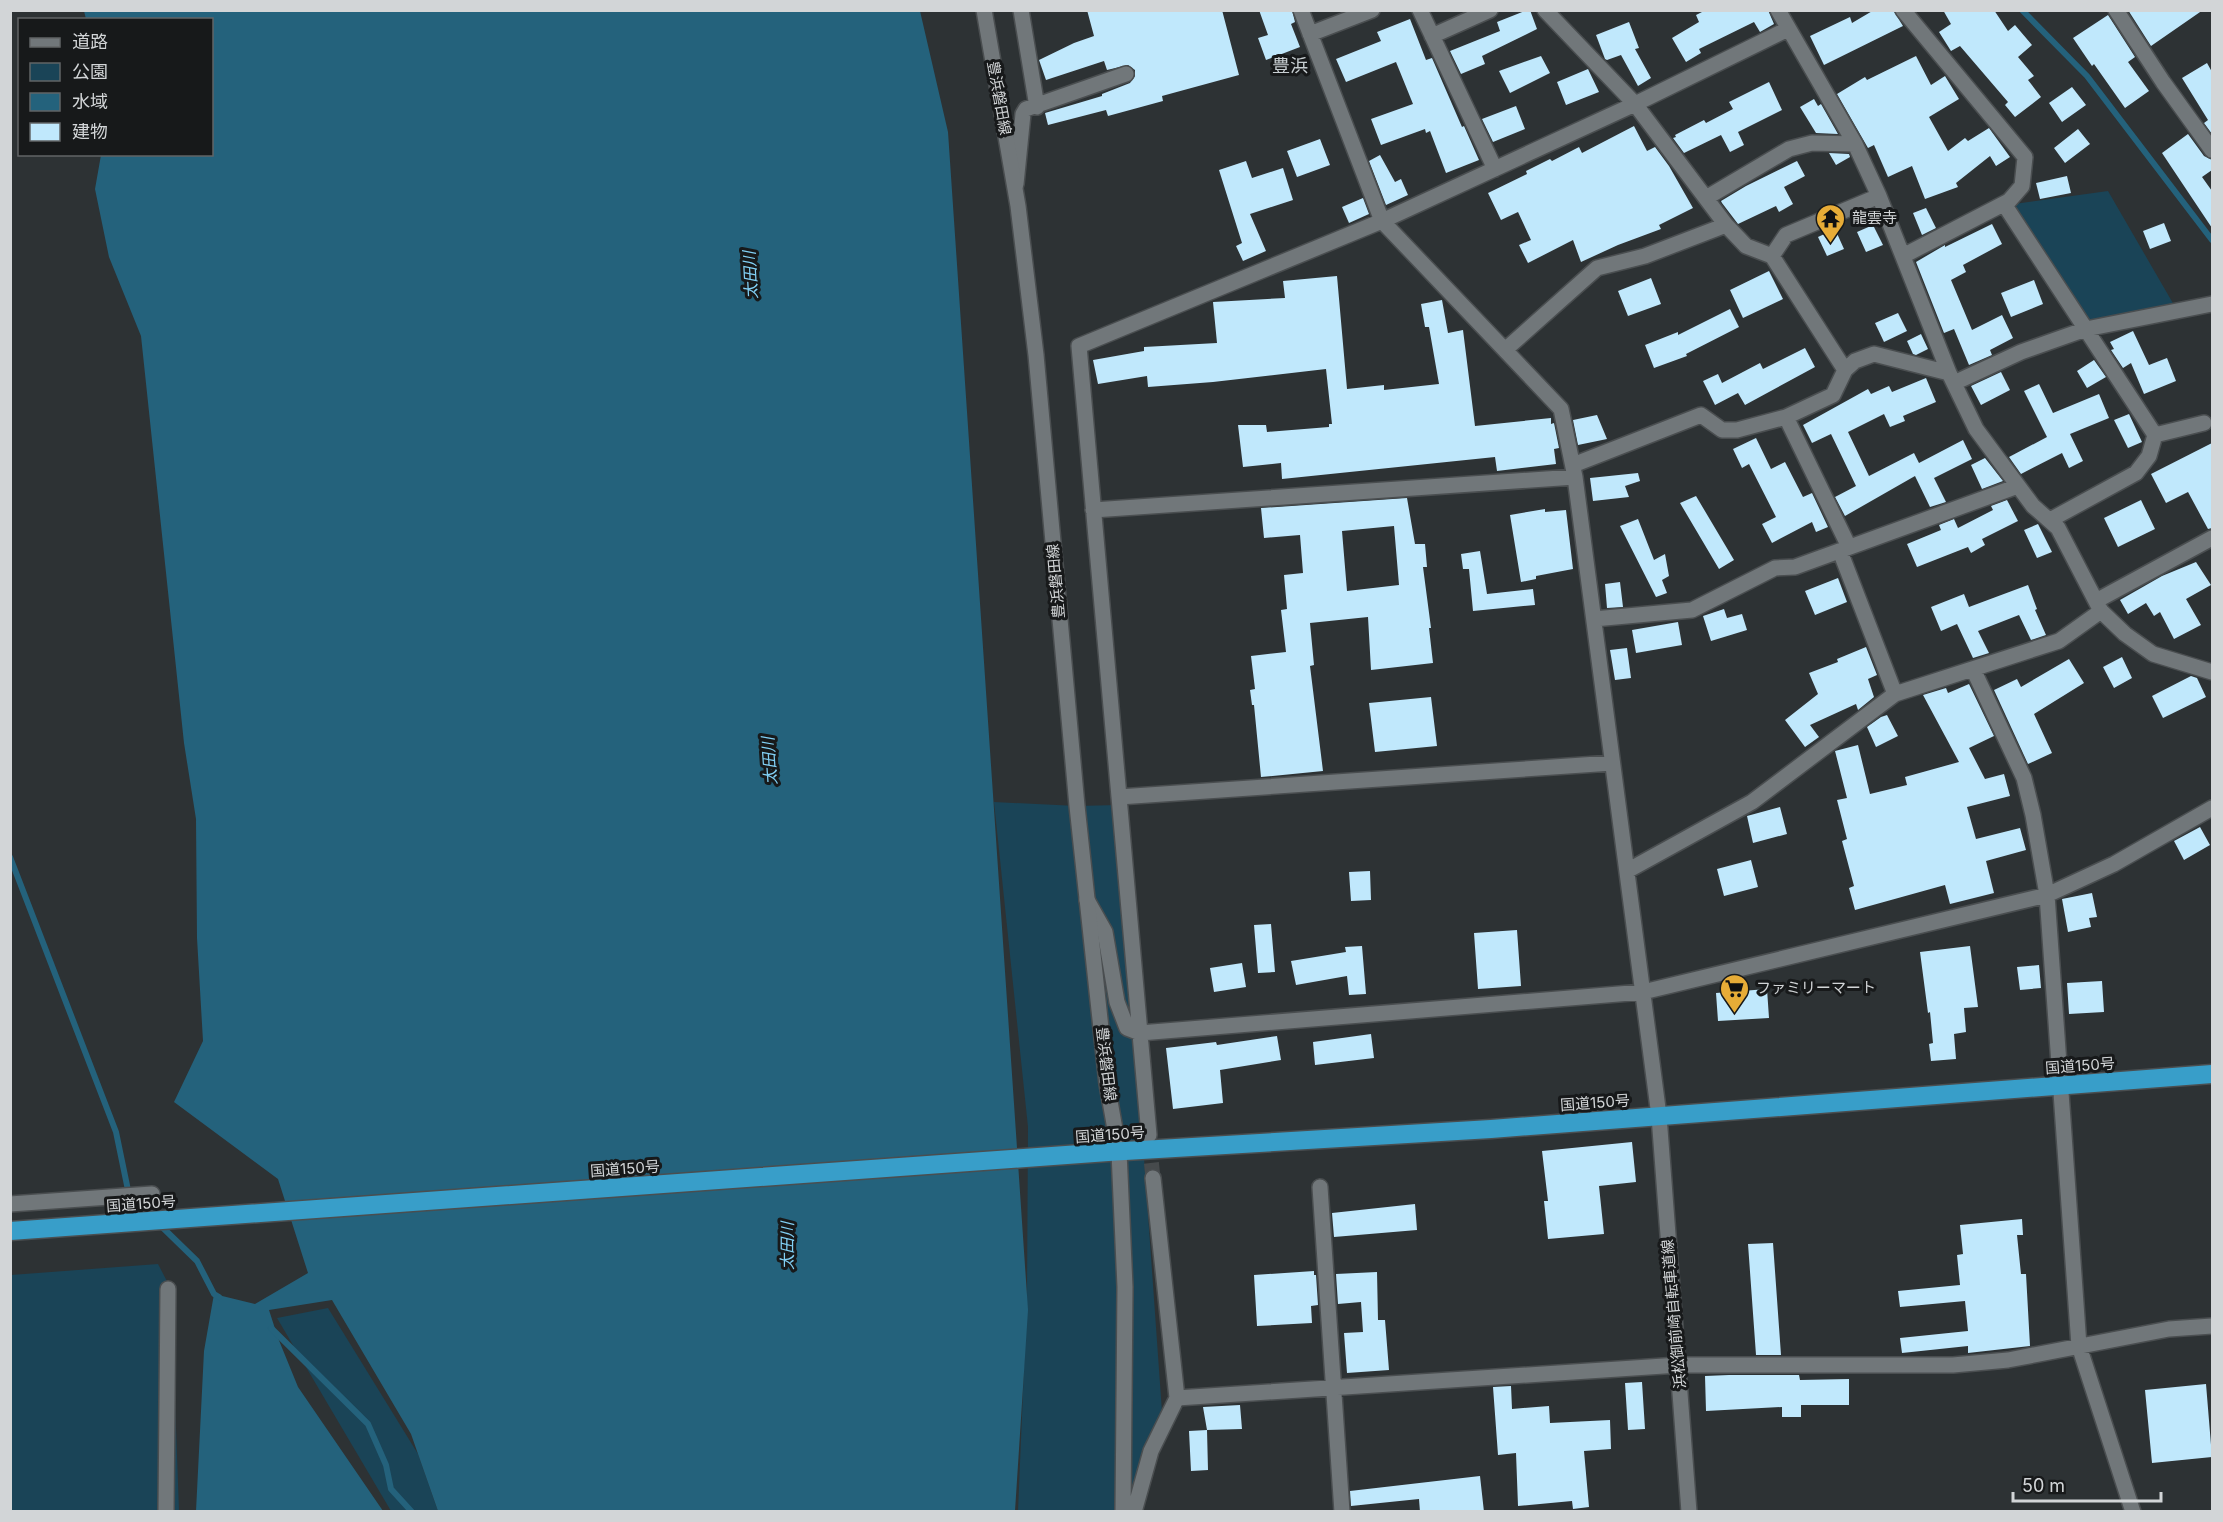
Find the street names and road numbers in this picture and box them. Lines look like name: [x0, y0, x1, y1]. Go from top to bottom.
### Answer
street label: 豊浜磐田線: [984, 59, 1015, 137]
street label: 豊浜磐田線: [1043, 543, 1068, 619]
street label: 豊浜磐田線: [1092, 1026, 1120, 1102]
street label: 国道150号: [2045, 1054, 2115, 1077]
street label: 国道150号: [1560, 1091, 1630, 1114]
street label: 国道150号: [1075, 1123, 1145, 1146]
street label: 国道150号: [590, 1157, 660, 1180]
street label: 国道150号: [106, 1192, 176, 1215]
street label: 浜松御前崎自転車道線: [1658, 1238, 1690, 1390]

